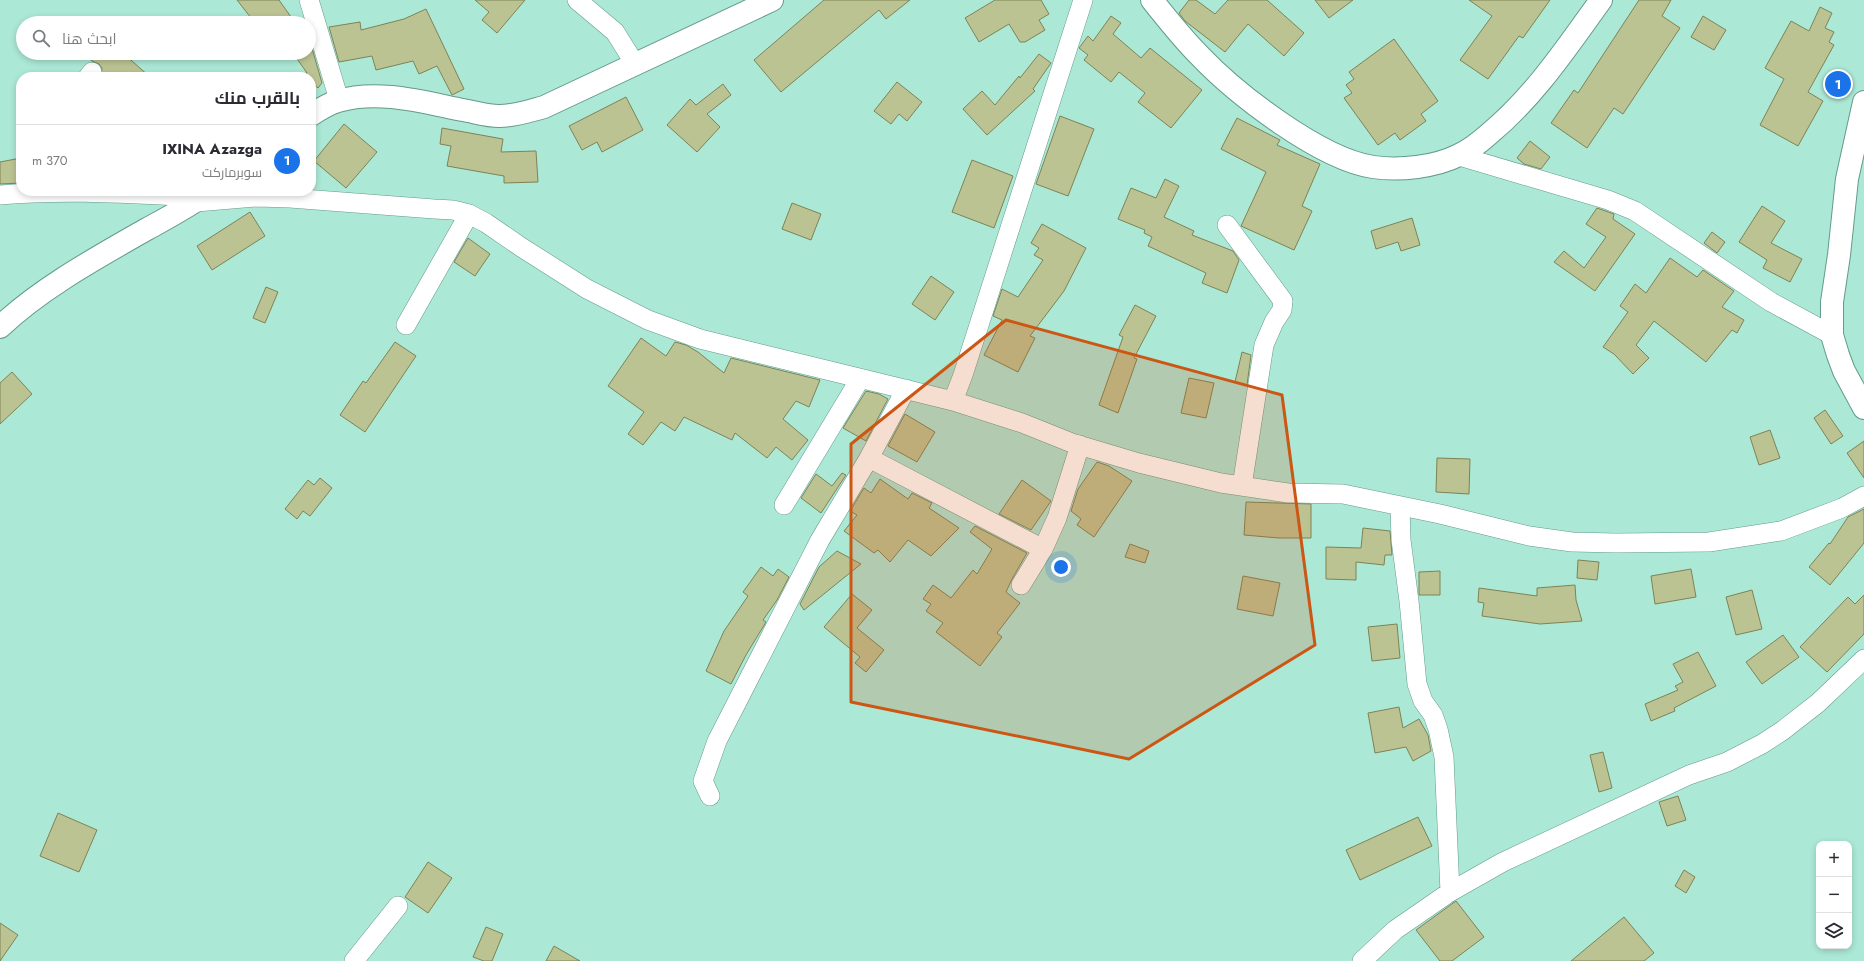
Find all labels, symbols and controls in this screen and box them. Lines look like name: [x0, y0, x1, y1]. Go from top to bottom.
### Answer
search box: [16, 16, 316, 60]
icon: search: [30, 27, 52, 49]
text: ابحث هنا: [62, 28, 117, 50]
pin: 1: [1825, 69, 1851, 99]
text: بالقرب منك: [215, 86, 300, 110]
text: IXINA Azazga: [162, 138, 262, 160]
text: 370 m: [32, 151, 68, 170]
text: 1: [284, 151, 290, 170]
text: سوبرماركت: [202, 163, 262, 182]
your location: [1051, 557, 1071, 577]
map controls: [1816, 841, 1852, 949]
button: +: [1816, 841, 1852, 877]
button: −: [1816, 877, 1852, 913]
button: layers: [1816, 913, 1852, 949]

